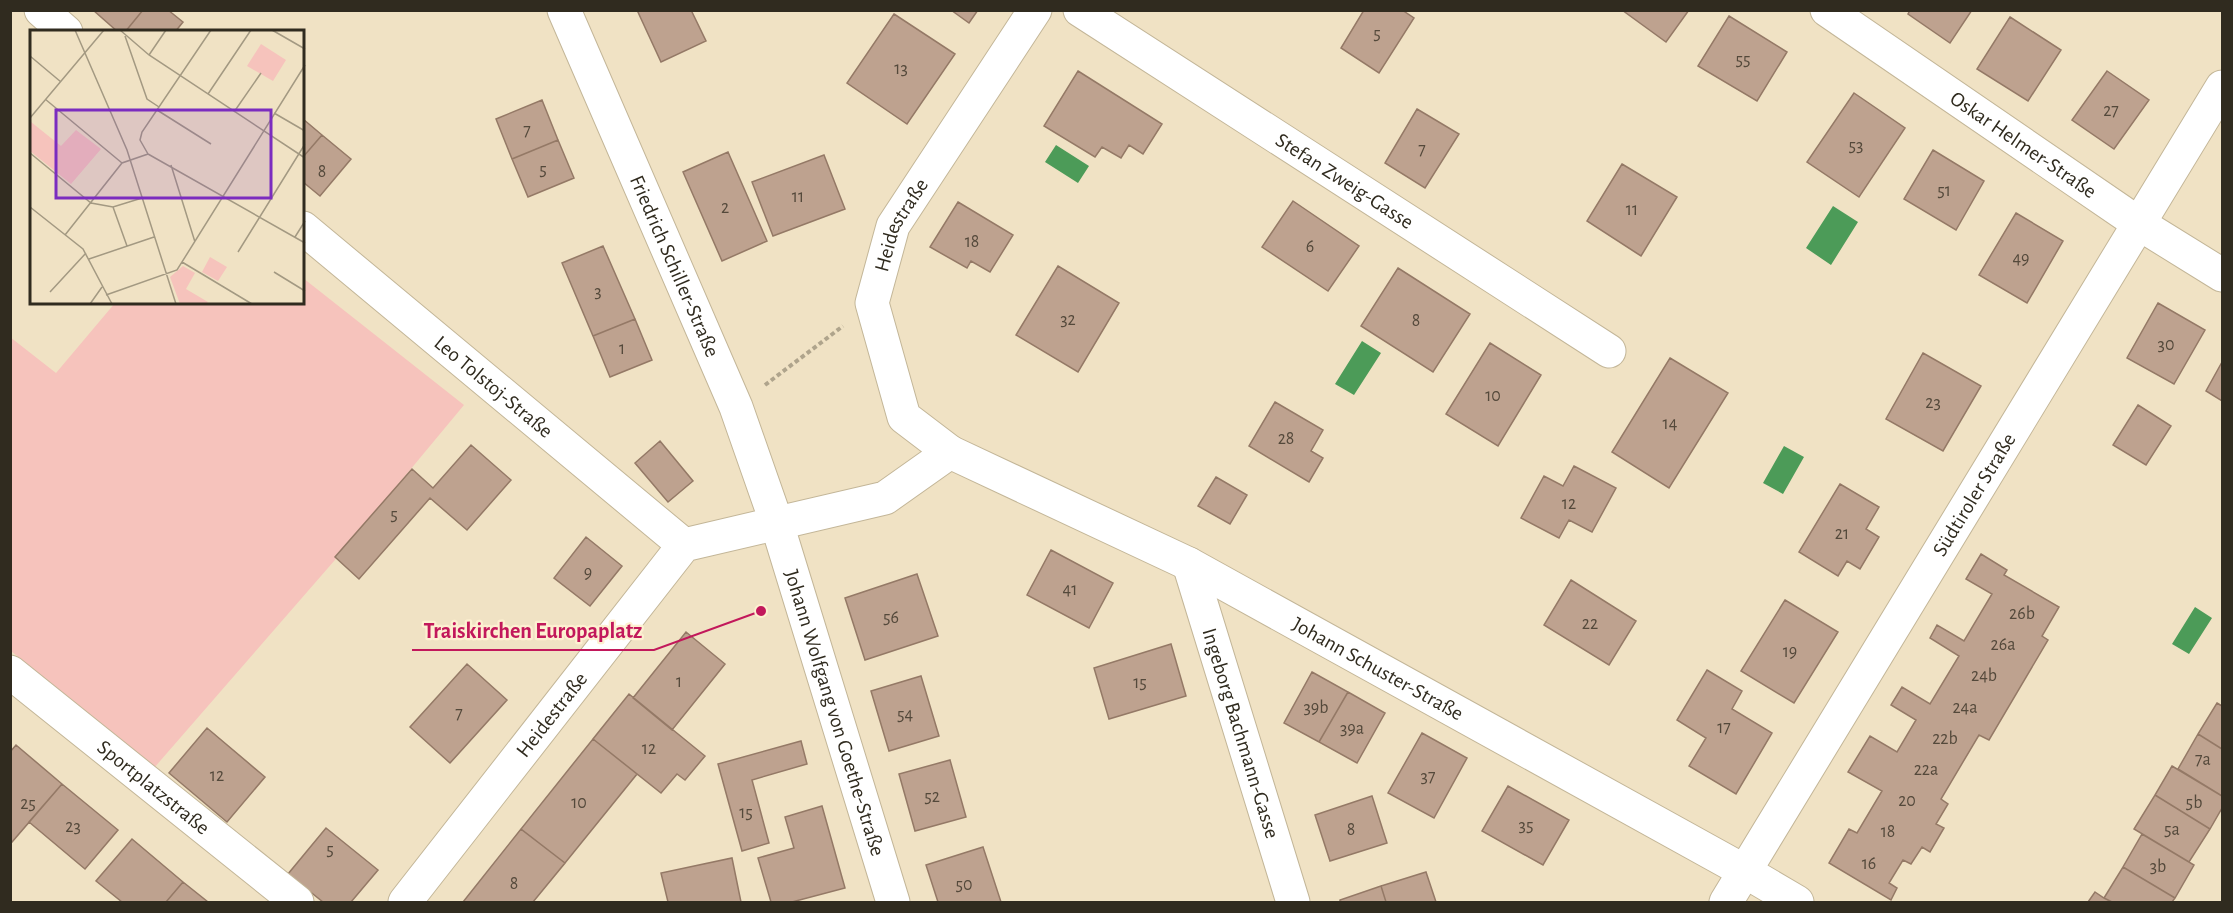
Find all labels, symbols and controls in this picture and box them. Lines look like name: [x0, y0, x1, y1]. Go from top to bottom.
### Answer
house number: 5: [1373, 25, 1381, 43]
inset map: [30, 30, 304, 304]
house number: 55: [1735, 51, 1751, 69]
house number: 13: [894, 60, 908, 78]
street label: Oskar Helmer-Straße: [1946, 88, 2100, 202]
house number: 27: [2103, 102, 2119, 120]
house number: 7: [523, 122, 531, 140]
street label: Stefan Zweig-Gasse: [1272, 129, 1417, 233]
house number: 53: [1849, 137, 1863, 155]
house number: 7: [1418, 141, 1426, 159]
house number: 5: [539, 161, 547, 179]
house number: 8: [318, 163, 326, 181]
street label: Friedrich Schiller-Straße: [626, 172, 723, 360]
street label: Heidestraße: [871, 175, 932, 274]
house number: 51: [1937, 182, 1951, 200]
house number: 11: [792, 188, 804, 206]
house number: 2: [721, 199, 729, 217]
house number: 11: [1626, 201, 1638, 219]
house number: 18: [965, 233, 979, 251]
house number: 6: [1306, 238, 1314, 256]
house number: 49: [2012, 250, 2030, 268]
house number: 3: [594, 283, 602, 301]
house number: 32: [1060, 311, 1076, 329]
house number: 8: [1412, 312, 1420, 330]
street label: Leo Tolstoj-Straße: [430, 332, 557, 442]
house number: 30: [2158, 336, 2174, 354]
house number: 1: [619, 340, 625, 358]
house number: 10: [1485, 387, 1501, 405]
house number: 23: [1925, 394, 1941, 412]
house number: 14: [1663, 415, 1678, 433]
house number: 28: [1278, 430, 1294, 448]
street label: Südtiroler Straße: [1929, 430, 2020, 560]
house number: 12: [1562, 495, 1576, 513]
house number: 5: [390, 506, 398, 524]
house number: 21: [1835, 525, 1849, 543]
house number: 9: [584, 564, 592, 582]
street label: Johann Wolfgang von Goethe-Straße: [781, 567, 888, 859]
house number: 41: [1063, 581, 1077, 599]
house number: 26b: [2009, 605, 2035, 623]
house number: 56: [883, 609, 899, 627]
callout: Traiskirchen Europaplatz: [412, 610, 654, 650]
street label: Johann Schuster-Straße: [1289, 613, 1467, 725]
house number: 22: [1582, 615, 1598, 633]
text: Traiskirchen Europaplatz: [424, 620, 642, 642]
street label: Ingeborg Bachmann-Gasse: [1198, 626, 1283, 841]
house number: 26a: [1991, 636, 2015, 654]
house number: 19: [1783, 643, 1797, 661]
house number: 24b: [1971, 667, 1997, 685]
street label: Heidestraße: [512, 668, 591, 761]
house number: 1: [676, 673, 682, 691]
house number: 15: [1133, 674, 1147, 692]
house number: 39b: [1303, 699, 1329, 717]
house number: 24a: [1952, 699, 1978, 717]
house number: 7: [455, 705, 463, 723]
house number: 54: [897, 706, 913, 724]
house number: 17: [1717, 719, 1731, 737]
house number: 39a: [1340, 720, 1364, 738]
house number: 22b: [1932, 730, 1958, 748]
street label: Sportplatzstraße: [93, 736, 213, 839]
house number: 12: [642, 740, 656, 758]
house number: 7a: [2195, 751, 2211, 769]
house number: 22a: [1914, 761, 1938, 779]
house number: 12: [210, 767, 224, 785]
house number: 37: [1421, 768, 1435, 786]
house number: 52: [924, 788, 940, 806]
house number: 20: [1898, 792, 1916, 810]
house number: 10: [571, 794, 587, 812]
house number: 5b: [2186, 794, 2202, 812]
house number: 25: [20, 795, 36, 813]
house number: 15: [739, 804, 753, 822]
house number: 35: [1519, 817, 1533, 835]
house number: 23: [65, 818, 81, 836]
house number: 8: [1347, 821, 1355, 839]
house number: 5a: [2164, 821, 2180, 839]
house number: 18: [1881, 823, 1895, 841]
house number: 5: [326, 841, 334, 859]
house number: 16: [1862, 855, 1876, 873]
house number: 3b: [2150, 858, 2166, 876]
house number: 8: [510, 875, 518, 893]
house number: 50: [955, 876, 973, 894]

